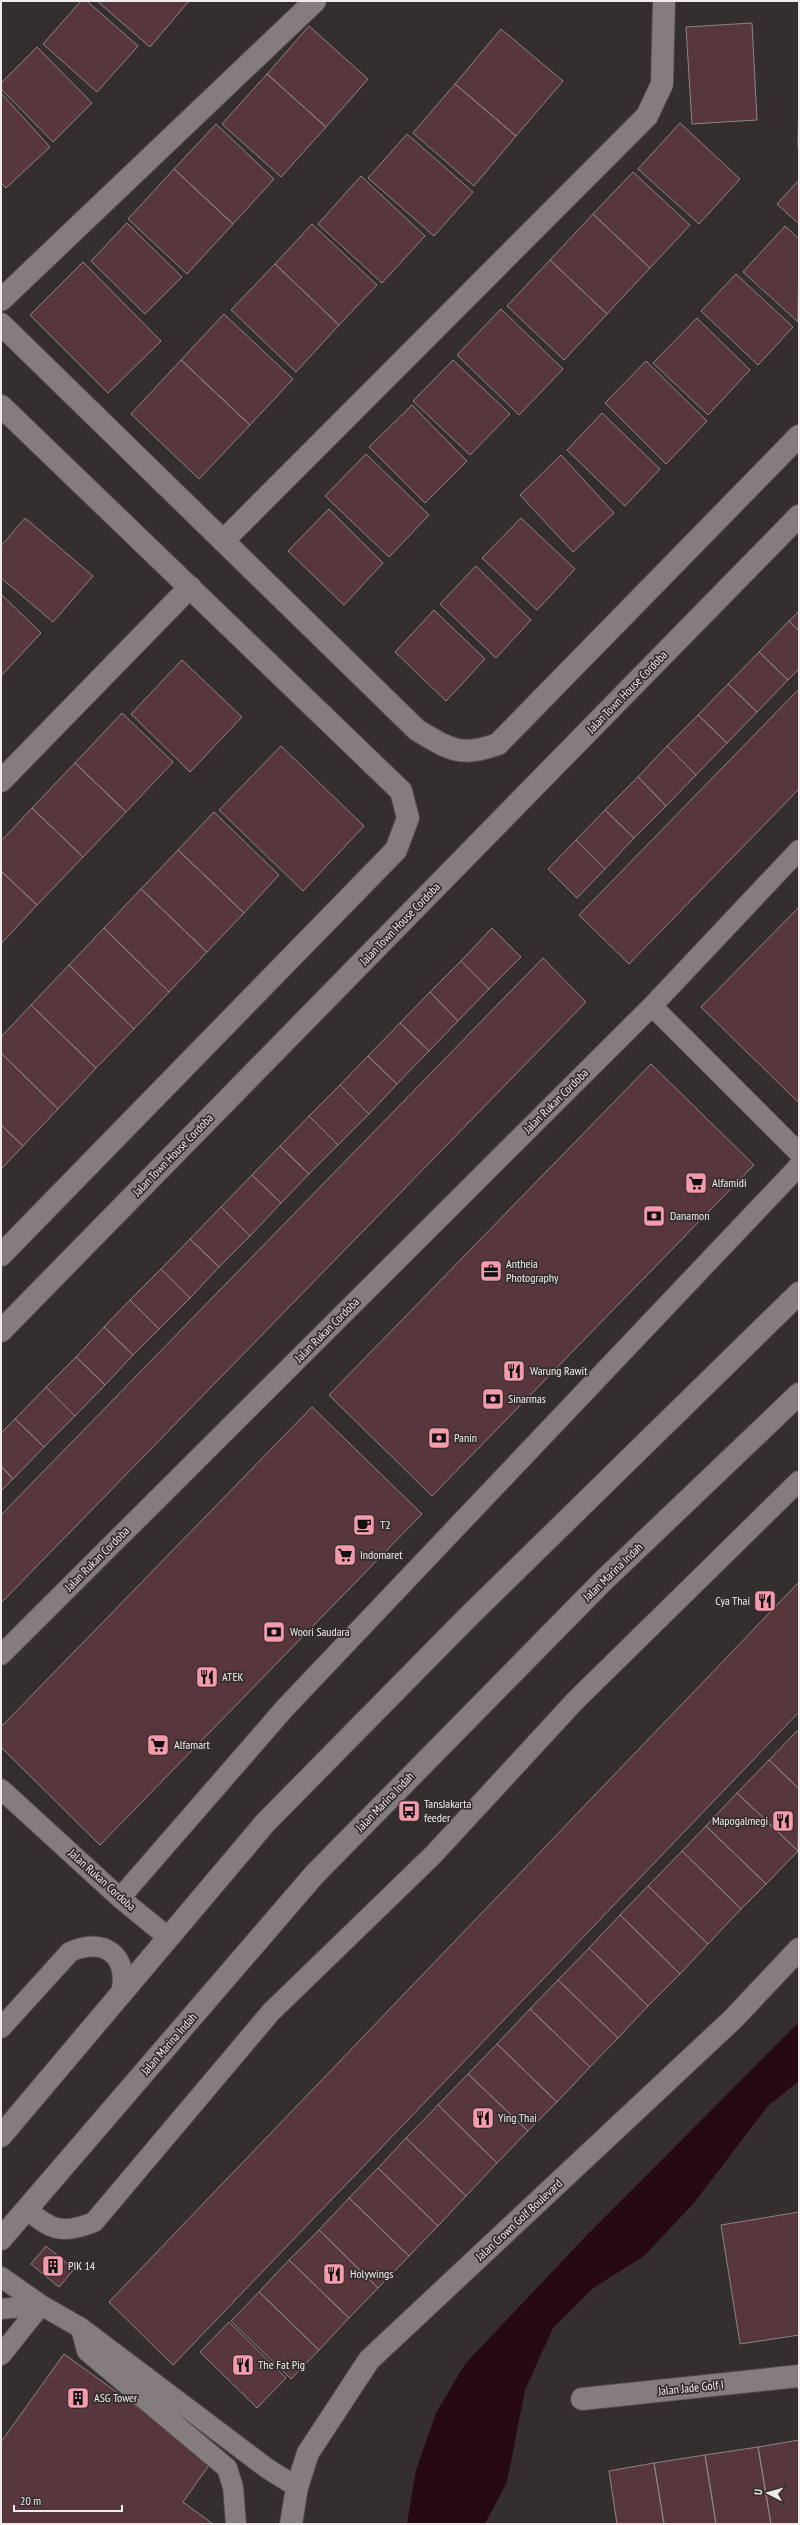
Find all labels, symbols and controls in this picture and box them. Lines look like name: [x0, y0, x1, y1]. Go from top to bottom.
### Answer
street label: Jalan Town House Cordoba: [583, 647, 670, 737]
street label: Jalan Town House Cordoba: [356, 879, 443, 969]
street label: Jalan Rukan Cordoba: [519, 1065, 591, 1137]
street label: Jalan Town House Cordoba: [129, 1110, 216, 1200]
supermarket icon: Alfamidi: [683, 1170, 709, 1196]
place label: Alfamidi: [712, 1175, 747, 1190]
bank icon: Danamon: [641, 1203, 667, 1229]
place label: Danamon: [670, 1208, 709, 1223]
place label: Antheia Photography: [506, 1256, 559, 1285]
office icon: Antheia Photography: [478, 1258, 504, 1284]
street label: Jalan Rukan Cordoba: [290, 1294, 362, 1366]
restaurant icon: Warung Rawit: [501, 1358, 527, 1384]
place label: Warung Rawit: [530, 1363, 588, 1378]
bank icon: Sinarmas: [480, 1386, 506, 1412]
place label: Sinarmas: [508, 1391, 546, 1406]
bank icon: Panin: [426, 1425, 452, 1451]
place label: Panin: [454, 1430, 477, 1445]
cafe icon: T2: [351, 1512, 377, 1538]
place label: T2: [380, 1517, 391, 1532]
street label: Jalan Rukan Cordoba: [60, 1523, 132, 1595]
street label: Jalan Marina Indah: [579, 1539, 646, 1605]
supermarket icon: Indomaret: [332, 1542, 358, 1568]
place label: Indomaret: [360, 1547, 403, 1562]
restaurant icon: Cya Thai: [752, 1588, 778, 1614]
place label: Cya Thai: [715, 1593, 750, 1608]
bank icon: Woori Saudara: [261, 1619, 287, 1645]
place label: Woori Saudara: [290, 1624, 350, 1639]
restaurant icon: ATEK: [194, 1664, 220, 1690]
place label: ATEK: [222, 1669, 244, 1684]
supermarket icon: Alfamart: [145, 1732, 171, 1758]
place label: Alfamart: [174, 1737, 211, 1752]
street label: Jalan Marina Indah: [352, 1769, 417, 1835]
place label: TansJakarta feeder: [424, 1796, 471, 1825]
bus stop icon: TansJakarta feeder: [396, 1798, 422, 1824]
restaurant icon: Mapogalmegi: [770, 1808, 796, 1834]
place label: Mapogalmegi: [712, 1813, 768, 1828]
street label: Jalan Rukan Cordoba: [65, 1845, 139, 1914]
street label: Jalan Marina Indah: [137, 2010, 200, 2079]
restaurant icon: Ying Thai: [470, 2105, 496, 2131]
place label: Ying Thai: [498, 2110, 537, 2125]
street label: Jalan Crown Golf Boulevard: [472, 2176, 565, 2264]
building icon: PIK 14: [40, 2253, 66, 2279]
place label: PIK 14: [68, 2258, 96, 2273]
restaurant icon: Holywings: [321, 2261, 347, 2287]
place label: Holywings: [350, 2266, 393, 2281]
restaurant icon: The Fat Pig: [230, 2352, 256, 2378]
place label: The Fat Pig: [258, 2357, 305, 2372]
street label: Jalan Jade Golf I: [656, 2377, 724, 2399]
building icon: ASG Tower: [65, 2385, 91, 2411]
place label: ASG Tower: [94, 2390, 138, 2405]
north arrow: [748, 2473, 788, 2513]
scale bar: [14, 2487, 122, 2513]
text: U: [751, 2488, 765, 2496]
text: 20 m: [20, 2493, 41, 2508]

